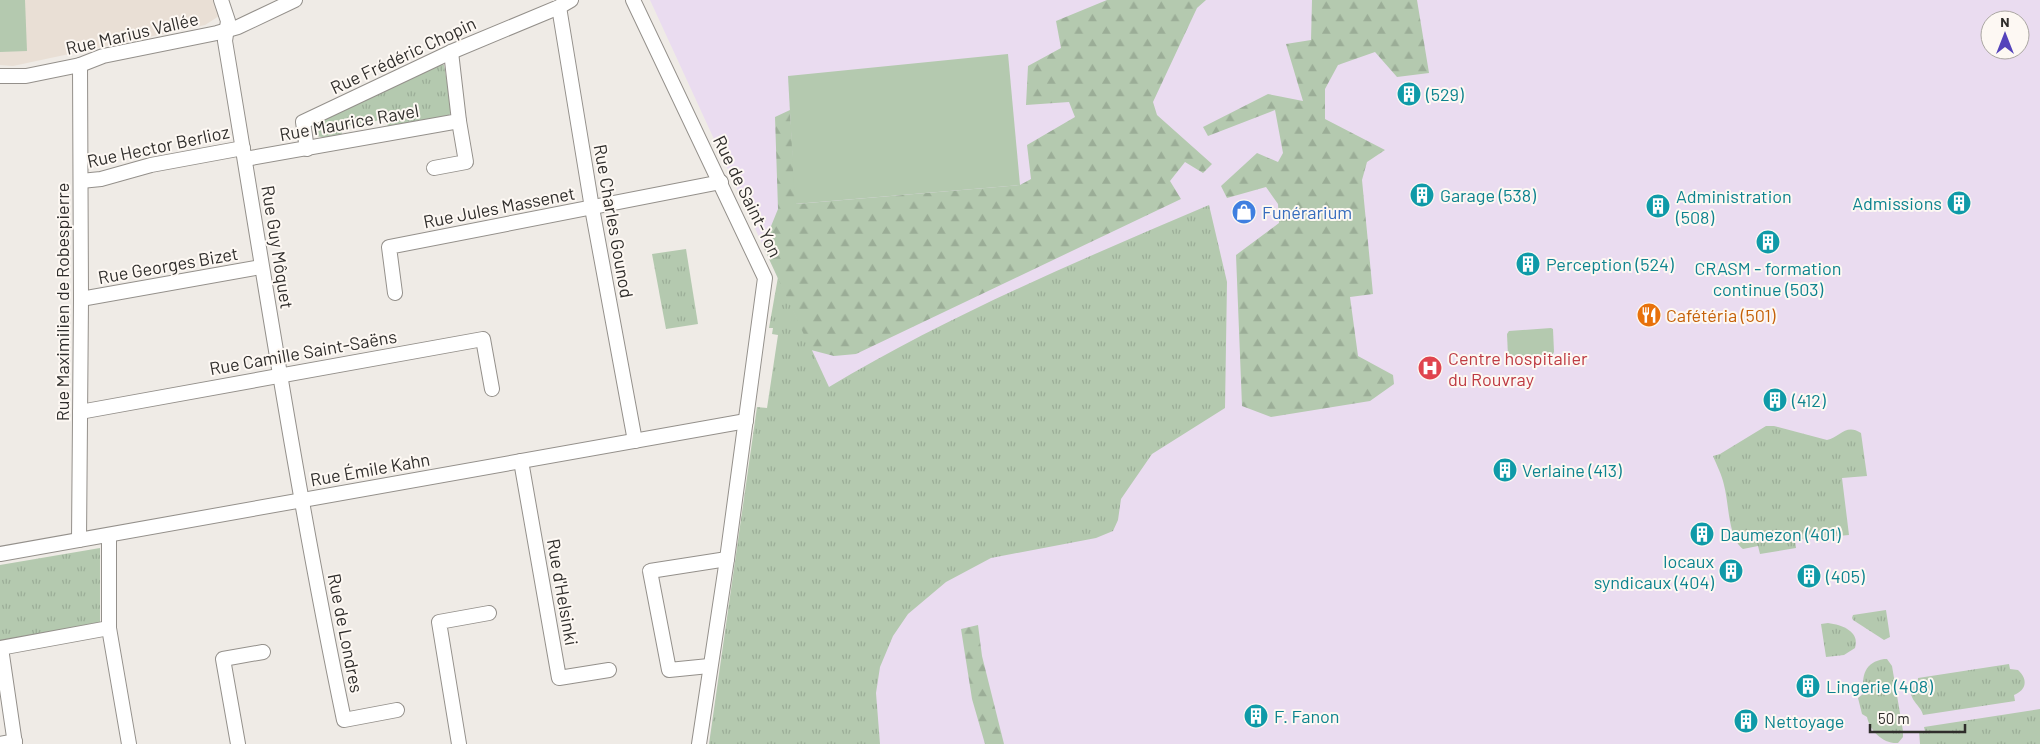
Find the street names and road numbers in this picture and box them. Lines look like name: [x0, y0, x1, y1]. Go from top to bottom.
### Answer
street label: Rue Marius Vallée: [64, 7, 200, 59]
street label: Rue Frédéric Chopin: [327, 12, 479, 98]
street label: Rue Maurice Ravel: [278, 99, 420, 145]
street label: Rue Hector Berlioz: [85, 120, 231, 172]
street label: Rue de Saint-Yon: [709, 131, 787, 261]
street label: Rue Charles Gounod: [590, 142, 638, 300]
street label: Rue Jules Massenet: [421, 182, 577, 232]
street label: Rue Maximilien de Robespierre: [51, 183, 73, 421]
street label: Rue Guy Môquet: [257, 184, 299, 310]
street label: Rue Georges Bizet: [96, 242, 240, 288]
street label: Rue Camille Saint-Saëns: [208, 325, 398, 379]
street label: Rue Émile Kahn: [308, 448, 432, 490]
street label: Rue d'Helsinki: [543, 537, 583, 647]
street label: Rue de Londres: [324, 572, 368, 694]

